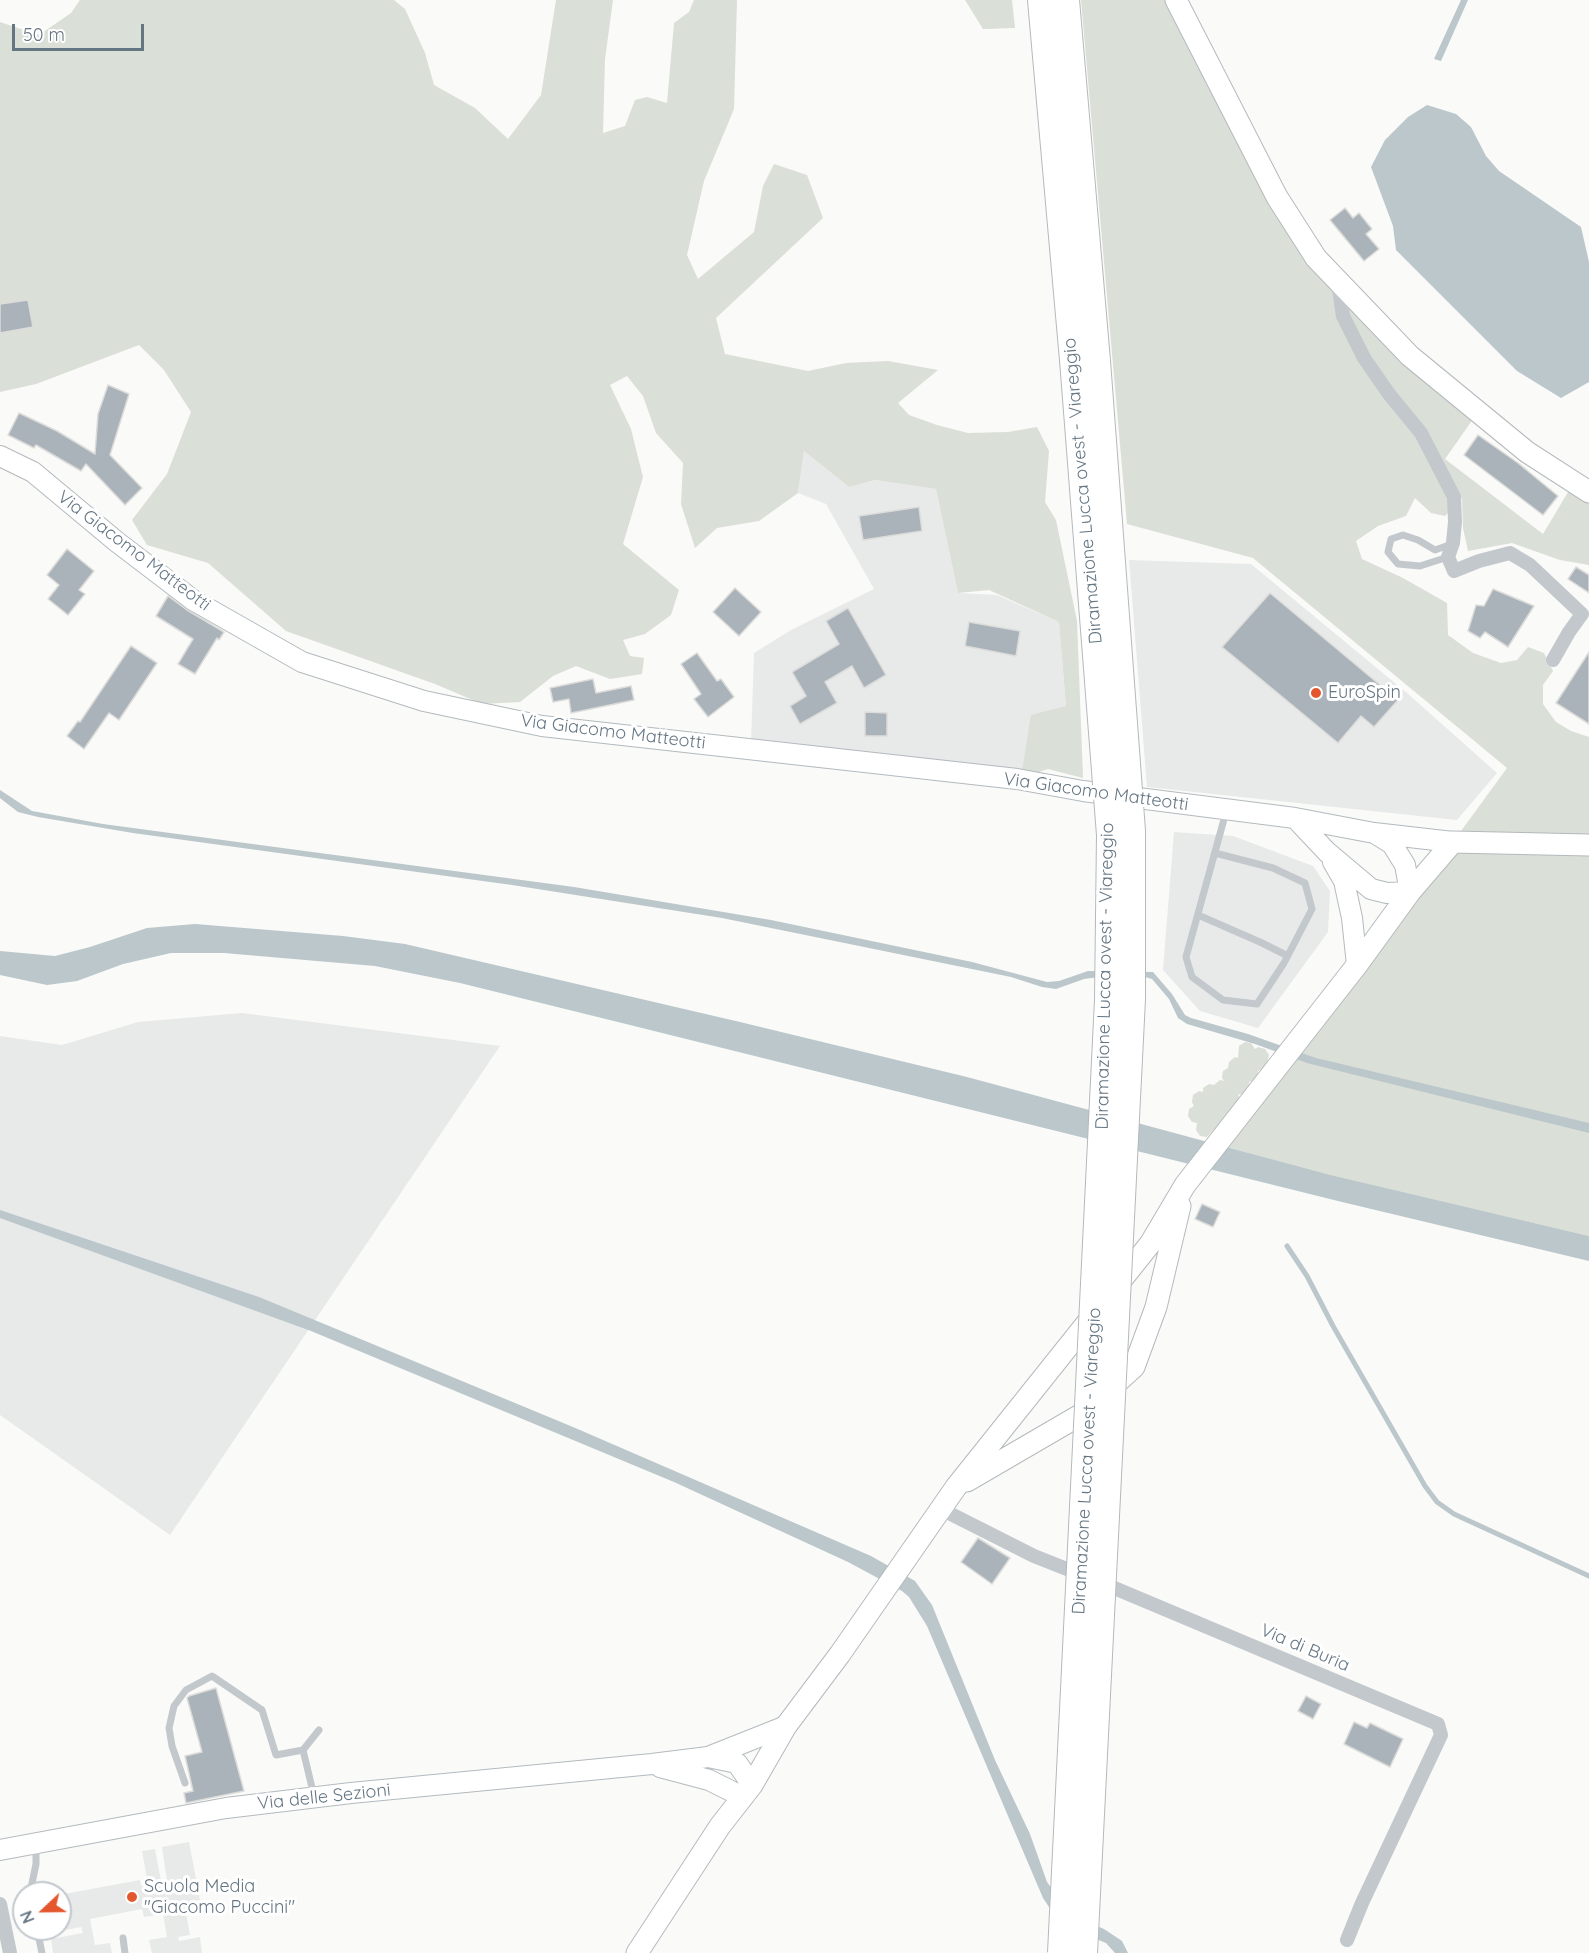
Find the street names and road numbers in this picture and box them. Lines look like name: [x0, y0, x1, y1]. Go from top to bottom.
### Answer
street label: Diramazione Lucca ovest - Viareggio: [1059, 337, 1107, 645]
street label: Via Giacomo Matteotti: [53, 486, 215, 616]
street label: Via Giacomo Matteotti: [519, 710, 707, 754]
street label: Via Giacomo Matteotti: [1002, 768, 1190, 816]
street label: Diramazione Lucca ovest - Viareggio: [1092, 822, 1118, 1130]
street label: Diramazione Lucca ovest - Viareggio: [1068, 1307, 1106, 1615]
street label: Via di Buria: [1257, 1620, 1353, 1676]
street label: Via delle Sezioni: [256, 1779, 392, 1815]

